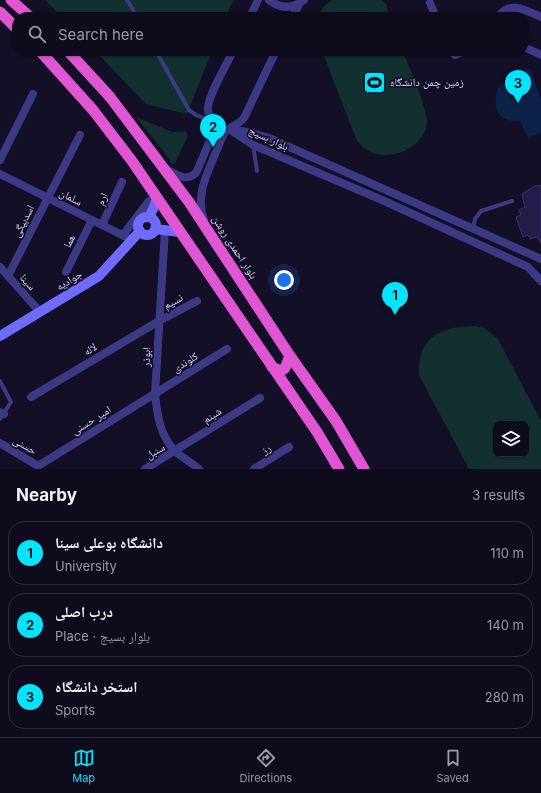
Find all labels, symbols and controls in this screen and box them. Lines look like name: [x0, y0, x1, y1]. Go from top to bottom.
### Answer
search box: [12, 12, 529, 56]
icon: search: [26, 23, 48, 45]
text: Search here: [58, 25, 144, 44]
sports icon: زمین چمن دانشگاه: [361, 69, 387, 95]
pin: 3: [505, 70, 531, 103]
place label: زمین چمن دانشگاه: [390, 75, 464, 89]
pin: 2: [200, 114, 226, 147]
street label: بلوار بسیج: [247, 123, 291, 153]
street label: سلمان: [57, 185, 85, 209]
street label: ارم: [93, 190, 111, 208]
street label: اسدبیگی: [9, 202, 37, 240]
street label: بلوار احمدی روشن: [209, 213, 261, 281]
street label: هما: [60, 232, 78, 250]
street label: جوادیه: [53, 267, 85, 293]
your location: [274, 270, 294, 290]
street label: سینا: [17, 271, 39, 293]
pin: 1: [382, 282, 408, 315]
street label: نسیم: [161, 290, 186, 313]
street label: لاله: [81, 339, 99, 358]
street label: ابوذر: [138, 347, 154, 368]
street label: کلوندی: [170, 349, 201, 375]
street label: امیر حسنی: [69, 402, 113, 438]
street label: شبنم: [200, 404, 225, 427]
map controls: [493, 421, 529, 457]
button: layers: [493, 421, 529, 457]
street label: حسنی: [11, 433, 39, 457]
street label: سنبل: [143, 440, 167, 462]
street label: رز: [258, 441, 273, 458]
text: Nearby: [16, 485, 77, 505]
text: 3 results: [472, 487, 525, 503]
text: دانشگاه بوعلی سینا: [55, 533, 163, 552]
text: 1: [27, 545, 33, 561]
text: 110 m: [490, 545, 524, 561]
text: University: [55, 558, 117, 574]
text: درب اصلی: [55, 602, 113, 621]
text: 2: [26, 617, 34, 633]
text: 140 m: [487, 617, 524, 633]
text: Place · بلوار بسیج: [55, 628, 150, 644]
text: استخر دانشگاه: [55, 677, 138, 696]
text: 3: [26, 689, 34, 705]
text: 280 m: [485, 689, 524, 705]
text: Sports: [55, 702, 95, 718]
tab: Map: [72, 747, 95, 785]
tab: Directions: [240, 747, 292, 785]
tab: Saved: [437, 747, 469, 785]

